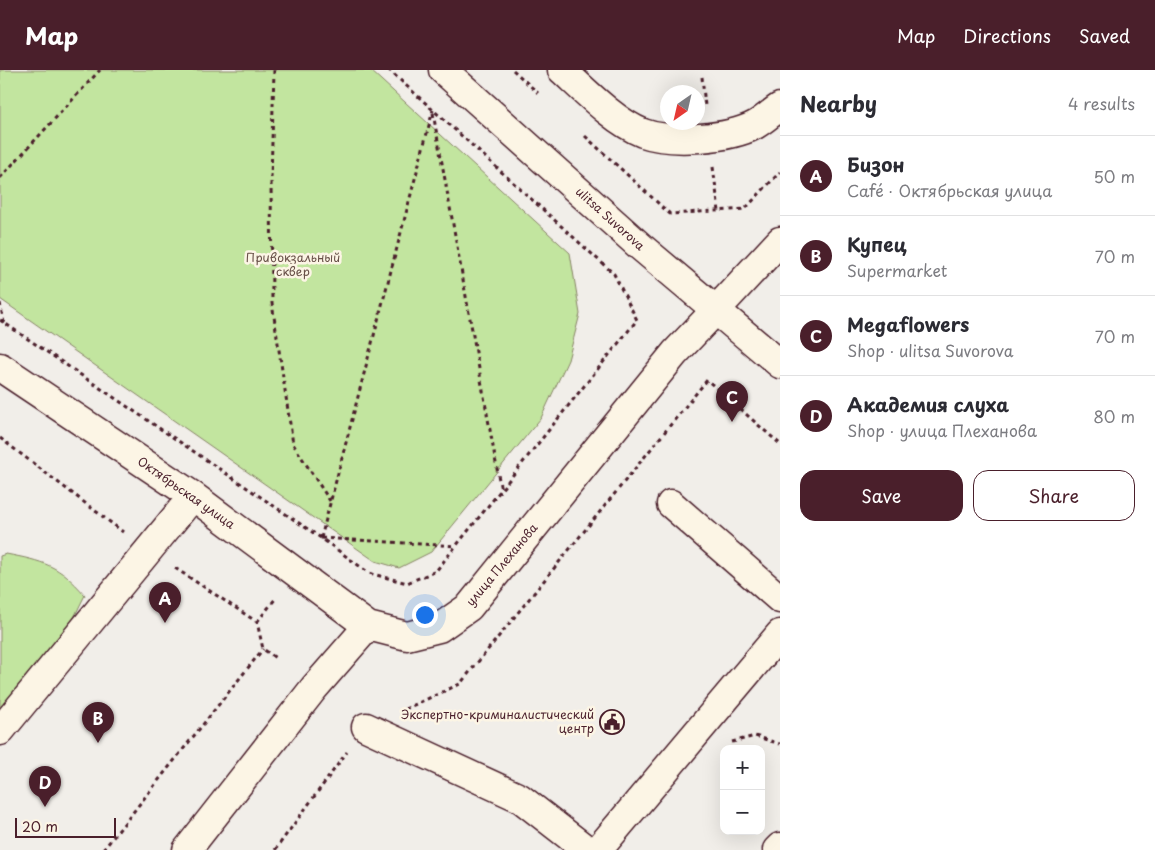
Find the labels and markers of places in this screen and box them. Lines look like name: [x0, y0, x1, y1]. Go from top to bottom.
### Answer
pin: C: [716, 381, 748, 422]
pin: A: [149, 582, 181, 623]
pin: B: [82, 702, 114, 743]
place label: Экспертно-криминалистический центр: [401, 705, 594, 737]
public building icon: Экспертно-криминалистический центр: [599, 709, 625, 735]
pin: D: [29, 766, 61, 807]

